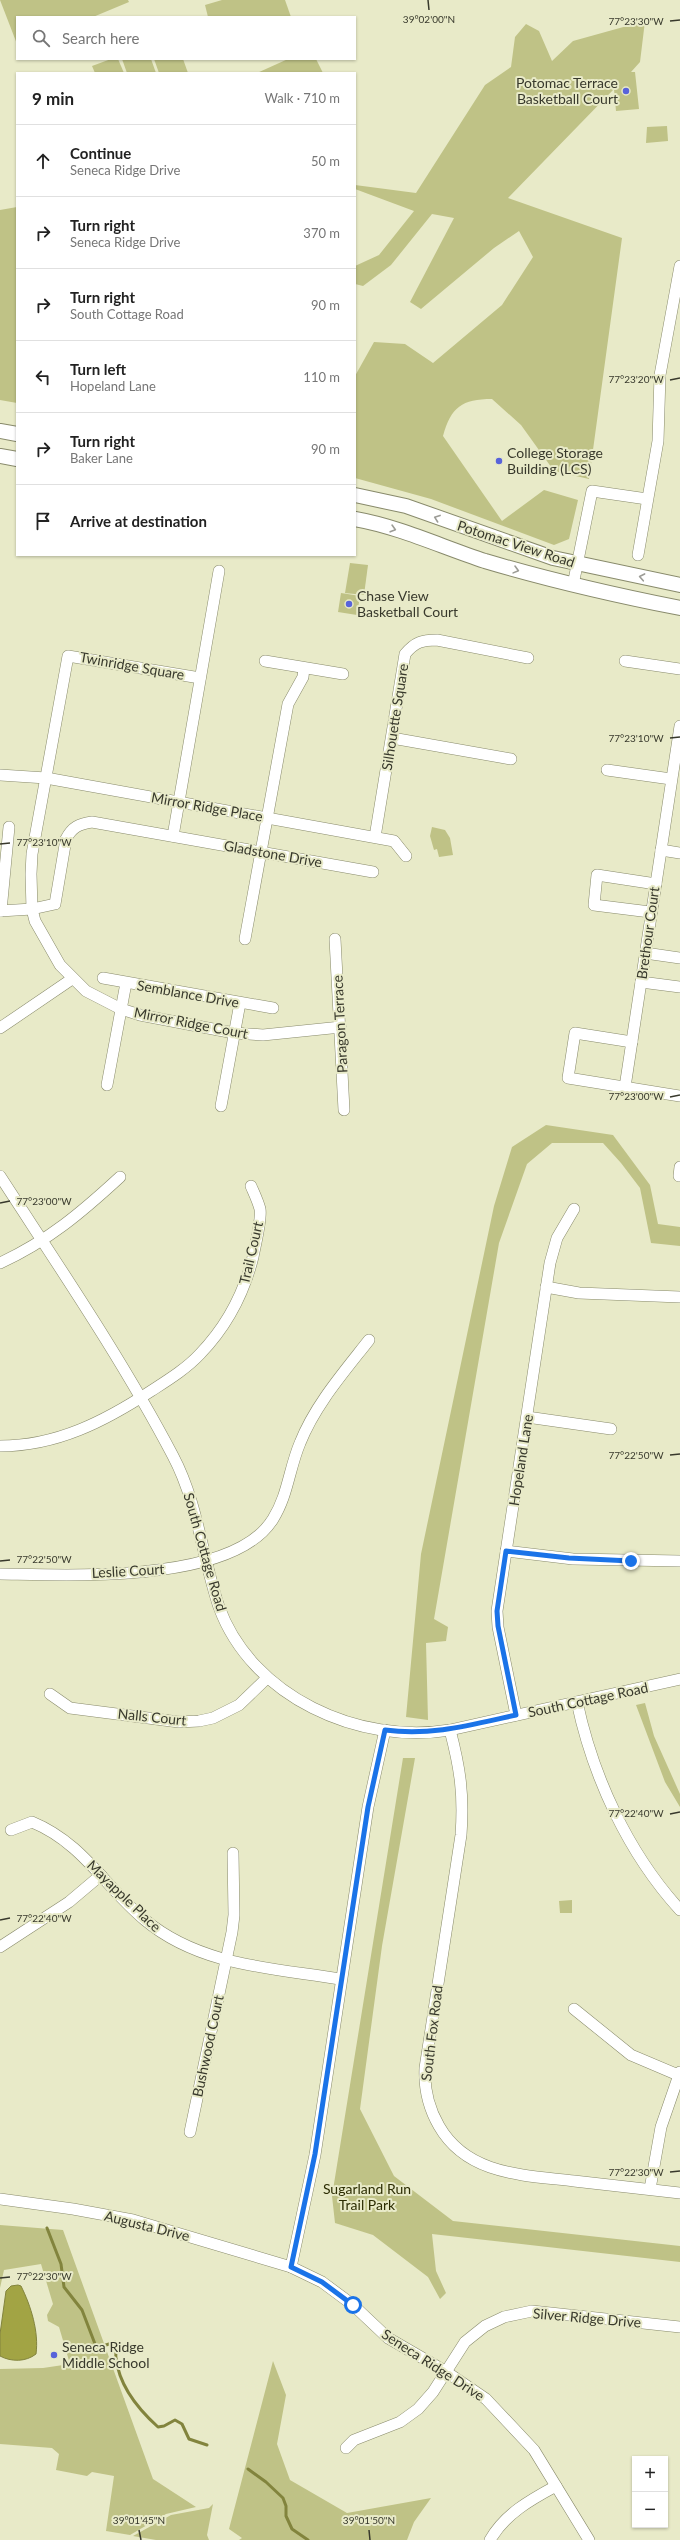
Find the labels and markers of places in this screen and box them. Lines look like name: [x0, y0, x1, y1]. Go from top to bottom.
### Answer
place label: Potomac Terrace Basketball Court: [516, 74, 618, 107]
marker: Potomac Terrace Basketball Court: [621, 86, 631, 96]
place label: College Storage Building (LCS): [507, 444, 603, 477]
marker: College Storage Building (LCS): [494, 456, 504, 466]
place label: Chase View Basketball Court: [357, 587, 458, 620]
marker: Chase View Basketball Court: [344, 599, 354, 609]
place label: Seneca Ridge Middle School: [62, 2338, 149, 2371]
marker: Seneca Ridge Middle School: [49, 2350, 59, 2360]

